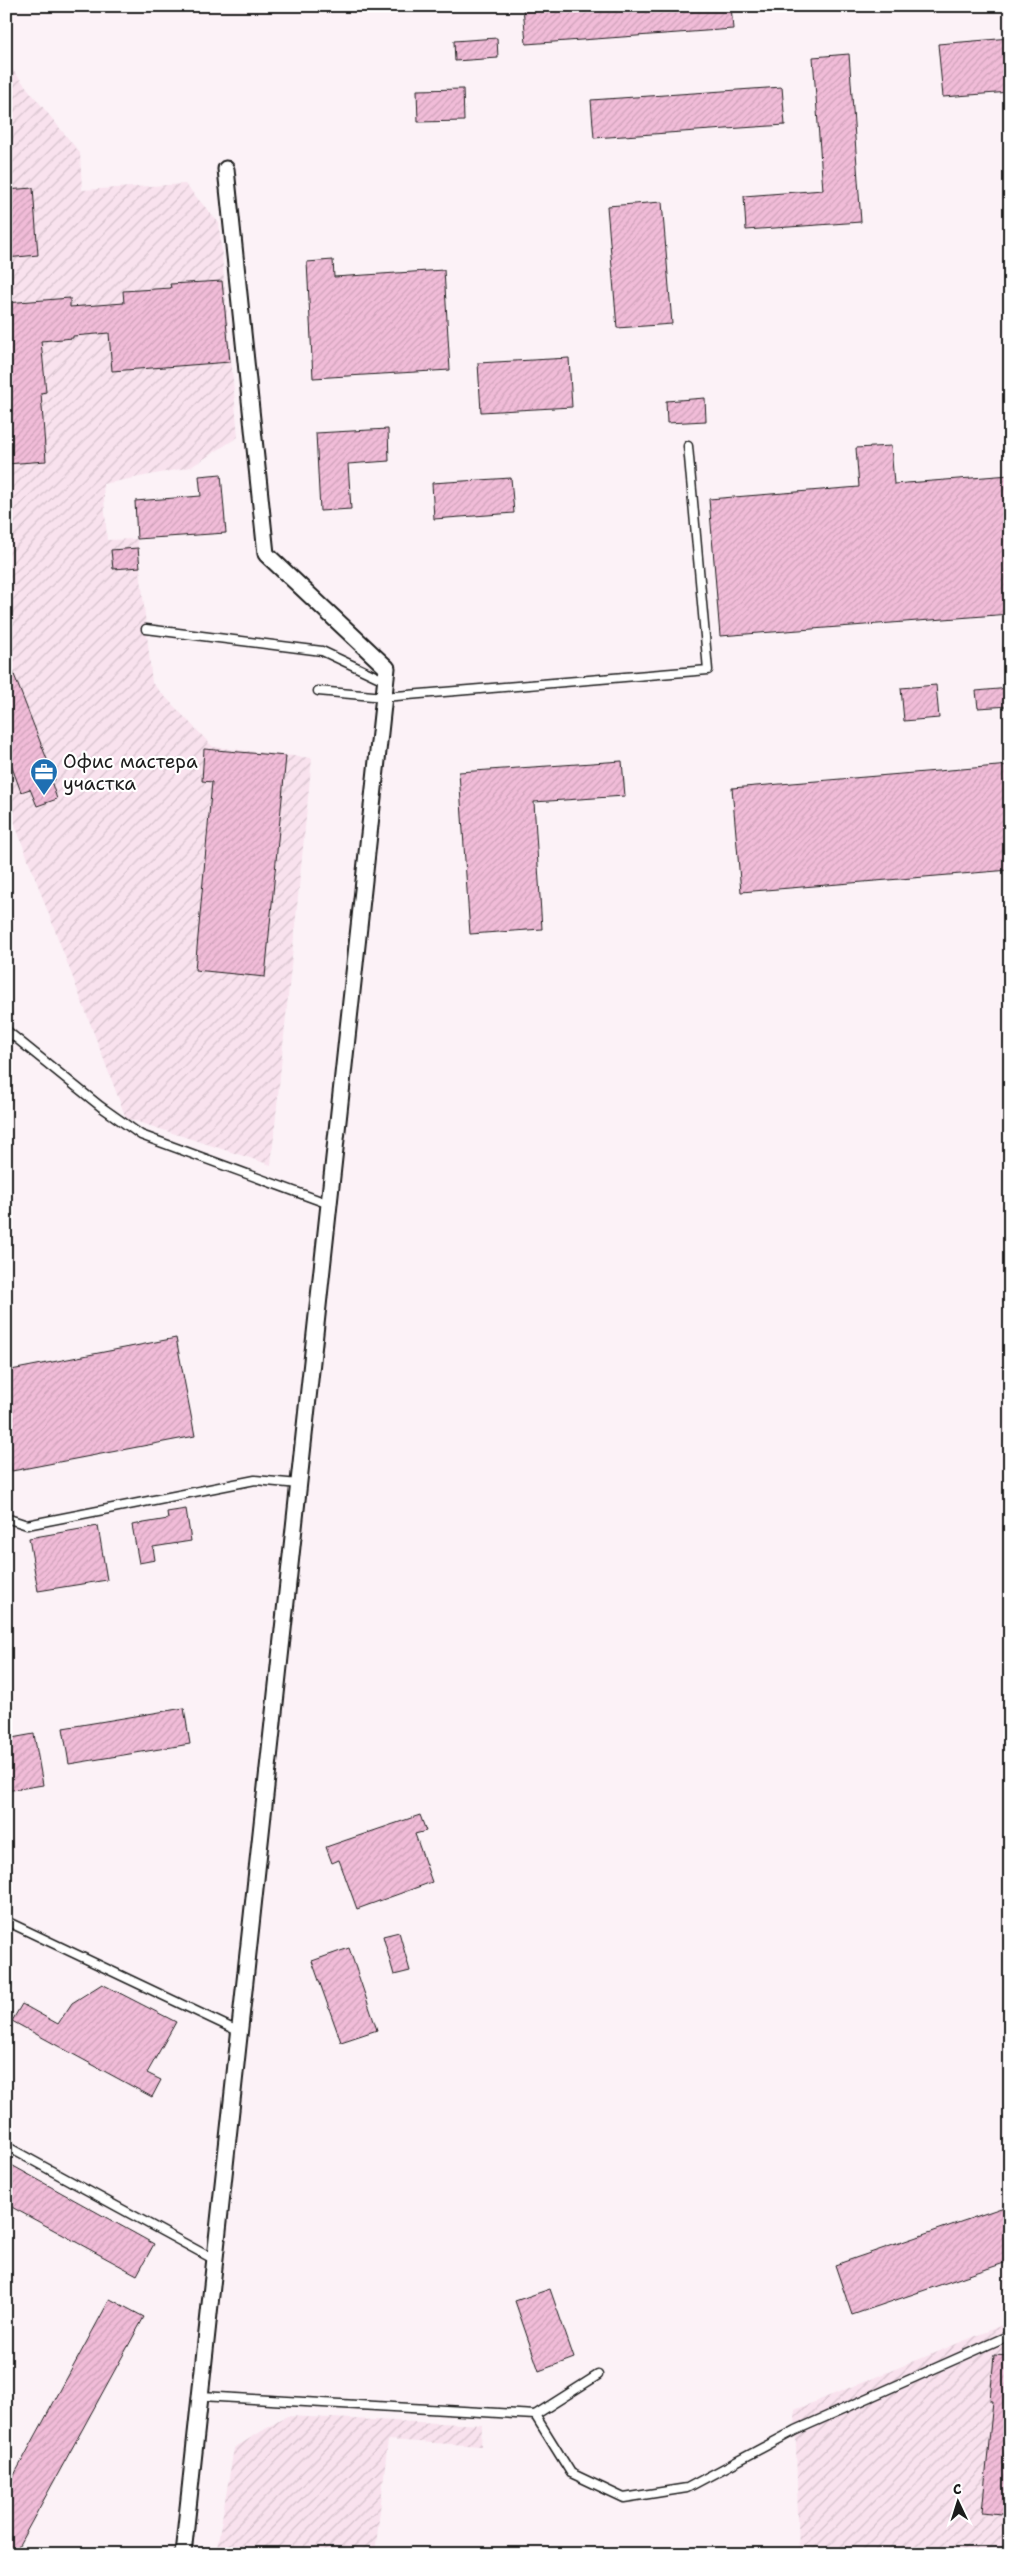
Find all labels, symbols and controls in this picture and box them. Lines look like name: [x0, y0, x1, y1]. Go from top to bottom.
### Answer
place label: Офис мастера участка: [63, 749, 198, 796]
office icon: Офис мастера участка: [29, 757, 59, 796]
north arrow: [934, 2478, 984, 2528]
text: С: [952, 2480, 962, 2498]

